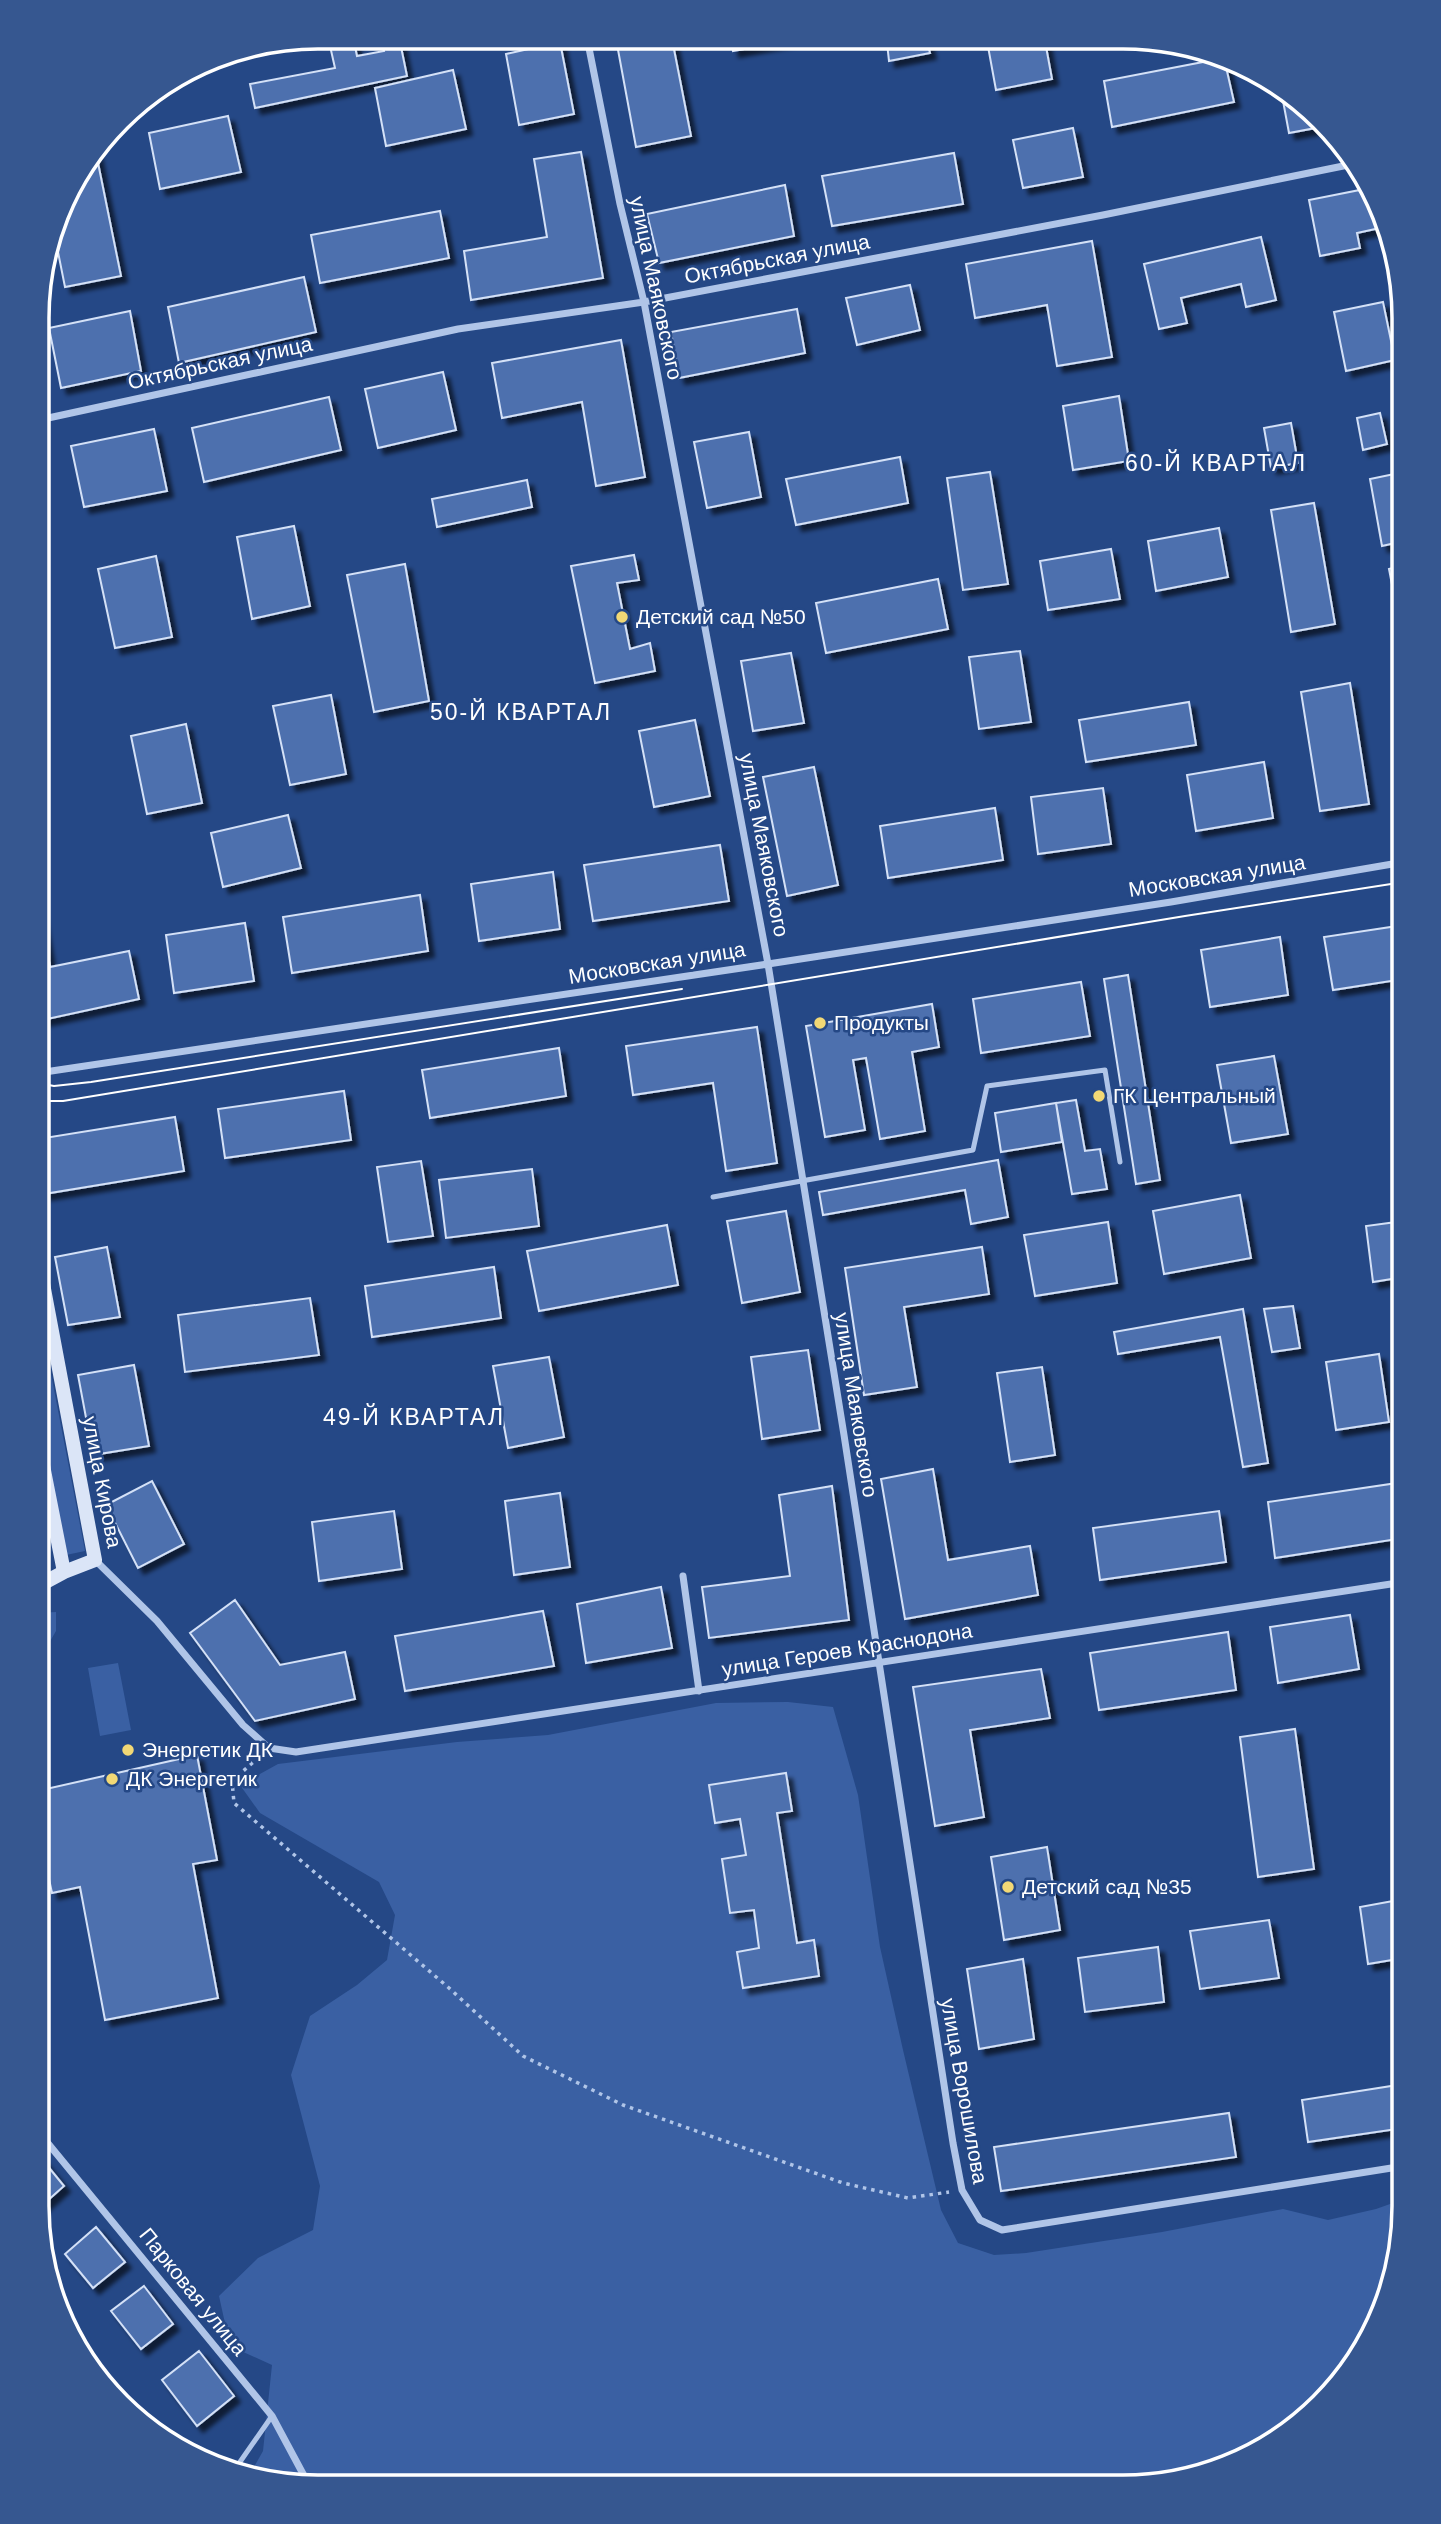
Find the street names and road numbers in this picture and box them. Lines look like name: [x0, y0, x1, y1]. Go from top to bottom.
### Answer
street label: улица Маяковского: [626, 194, 687, 382]
street label: Октябрьская улица: [682, 229, 872, 288]
street label: Октябрьская улица: [125, 332, 315, 393]
street label: улица Маяковского: [735, 751, 794, 939]
street label: Московская улица: [1127, 850, 1307, 901]
street label: Московская улица: [567, 937, 747, 988]
street label: улица Маяковского: [831, 1311, 882, 1499]
street label: улица Кирова: [78, 1414, 127, 1550]
street label: улица Героев Краснодона: [720, 1618, 974, 1681]
street label: улица Ворошилова: [937, 1996, 992, 2186]
street label: Парковая улица: [135, 2223, 252, 2360]

